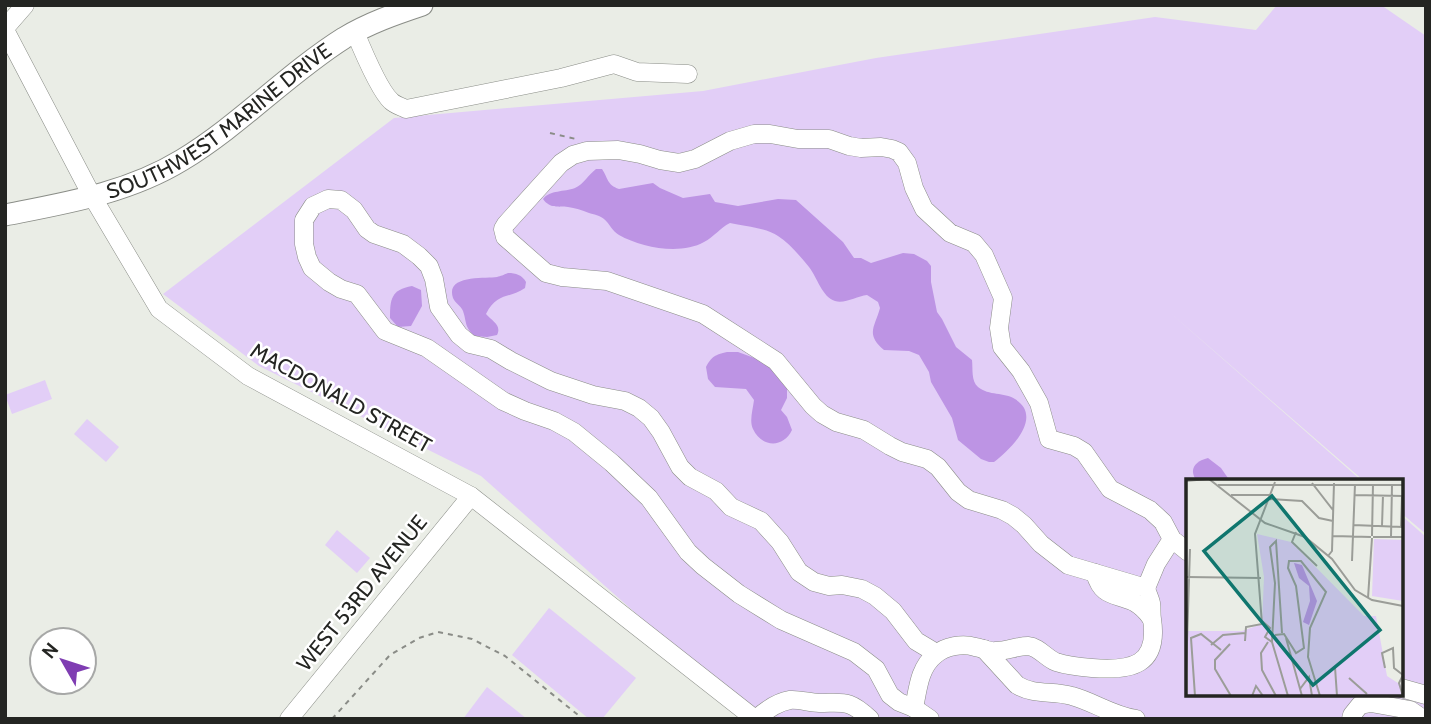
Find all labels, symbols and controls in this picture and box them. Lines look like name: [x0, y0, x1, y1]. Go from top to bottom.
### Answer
street label: SOUTHWEST MARINE DRIVE: [103, 37, 336, 204]
street label: MACDONALD STREET: [246, 337, 436, 458]
inset map: [1186, 479, 1403, 696]
street label: WEST 53RD AVENUE: [291, 510, 432, 676]
north arrow: [28, 626, 98, 696]
text: N: [37, 638, 63, 663]

